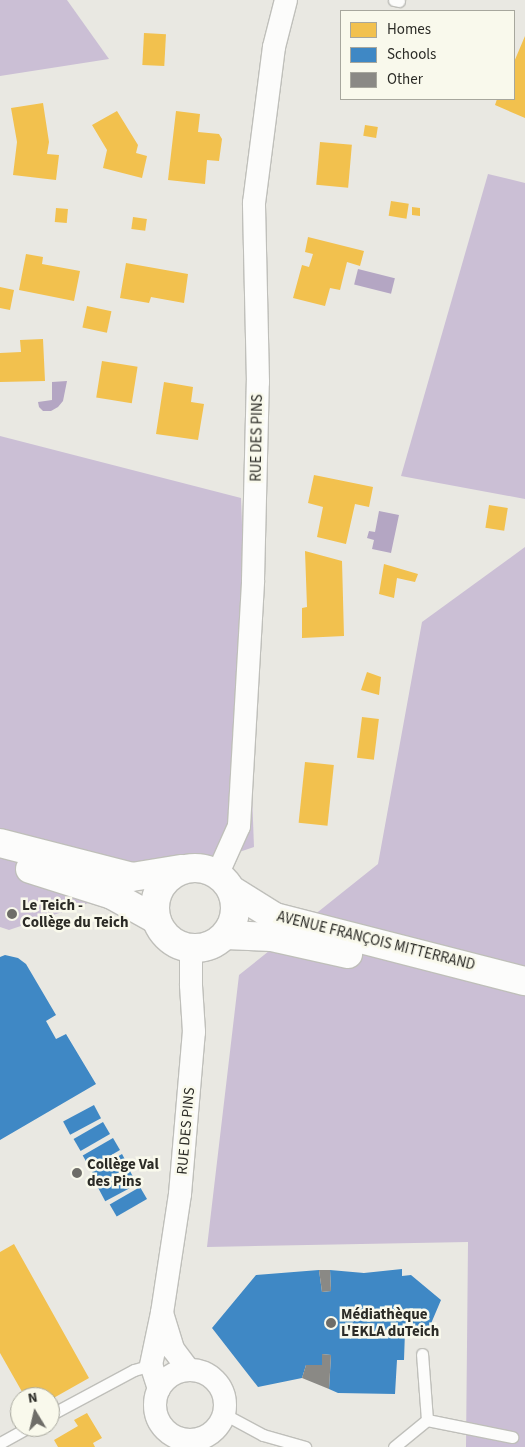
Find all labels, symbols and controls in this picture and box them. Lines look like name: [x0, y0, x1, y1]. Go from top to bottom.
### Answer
legend: [340, 10, 515, 100]
text: Homes: [387, 19, 431, 40]
text: Schools: [387, 44, 436, 65]
text: Other: [387, 69, 423, 90]
street label: RUE DES PINS: [247, 394, 267, 482]
place label: Le Teich - Collège du Teich: [22, 896, 129, 931]
marker: Le Teich - Collège du Teich: [6, 908, 18, 920]
street label: AVENUE FRANÇOIS MITTERRAND: [275, 908, 477, 974]
street label: RUE DES PINS: [173, 1087, 199, 1175]
place label: Collège Val des Pins: [87, 1155, 159, 1190]
marker: Collège Val des Pins: [71, 1167, 83, 1179]
place label: Médiathèque L'EKLA duTeich: [341, 1305, 439, 1340]
marker: Médiathèque L'EKLA duTeich: [325, 1317, 337, 1329]
north arrow: [10, 1387, 60, 1437]
text: N: [27, 1388, 39, 1409]

